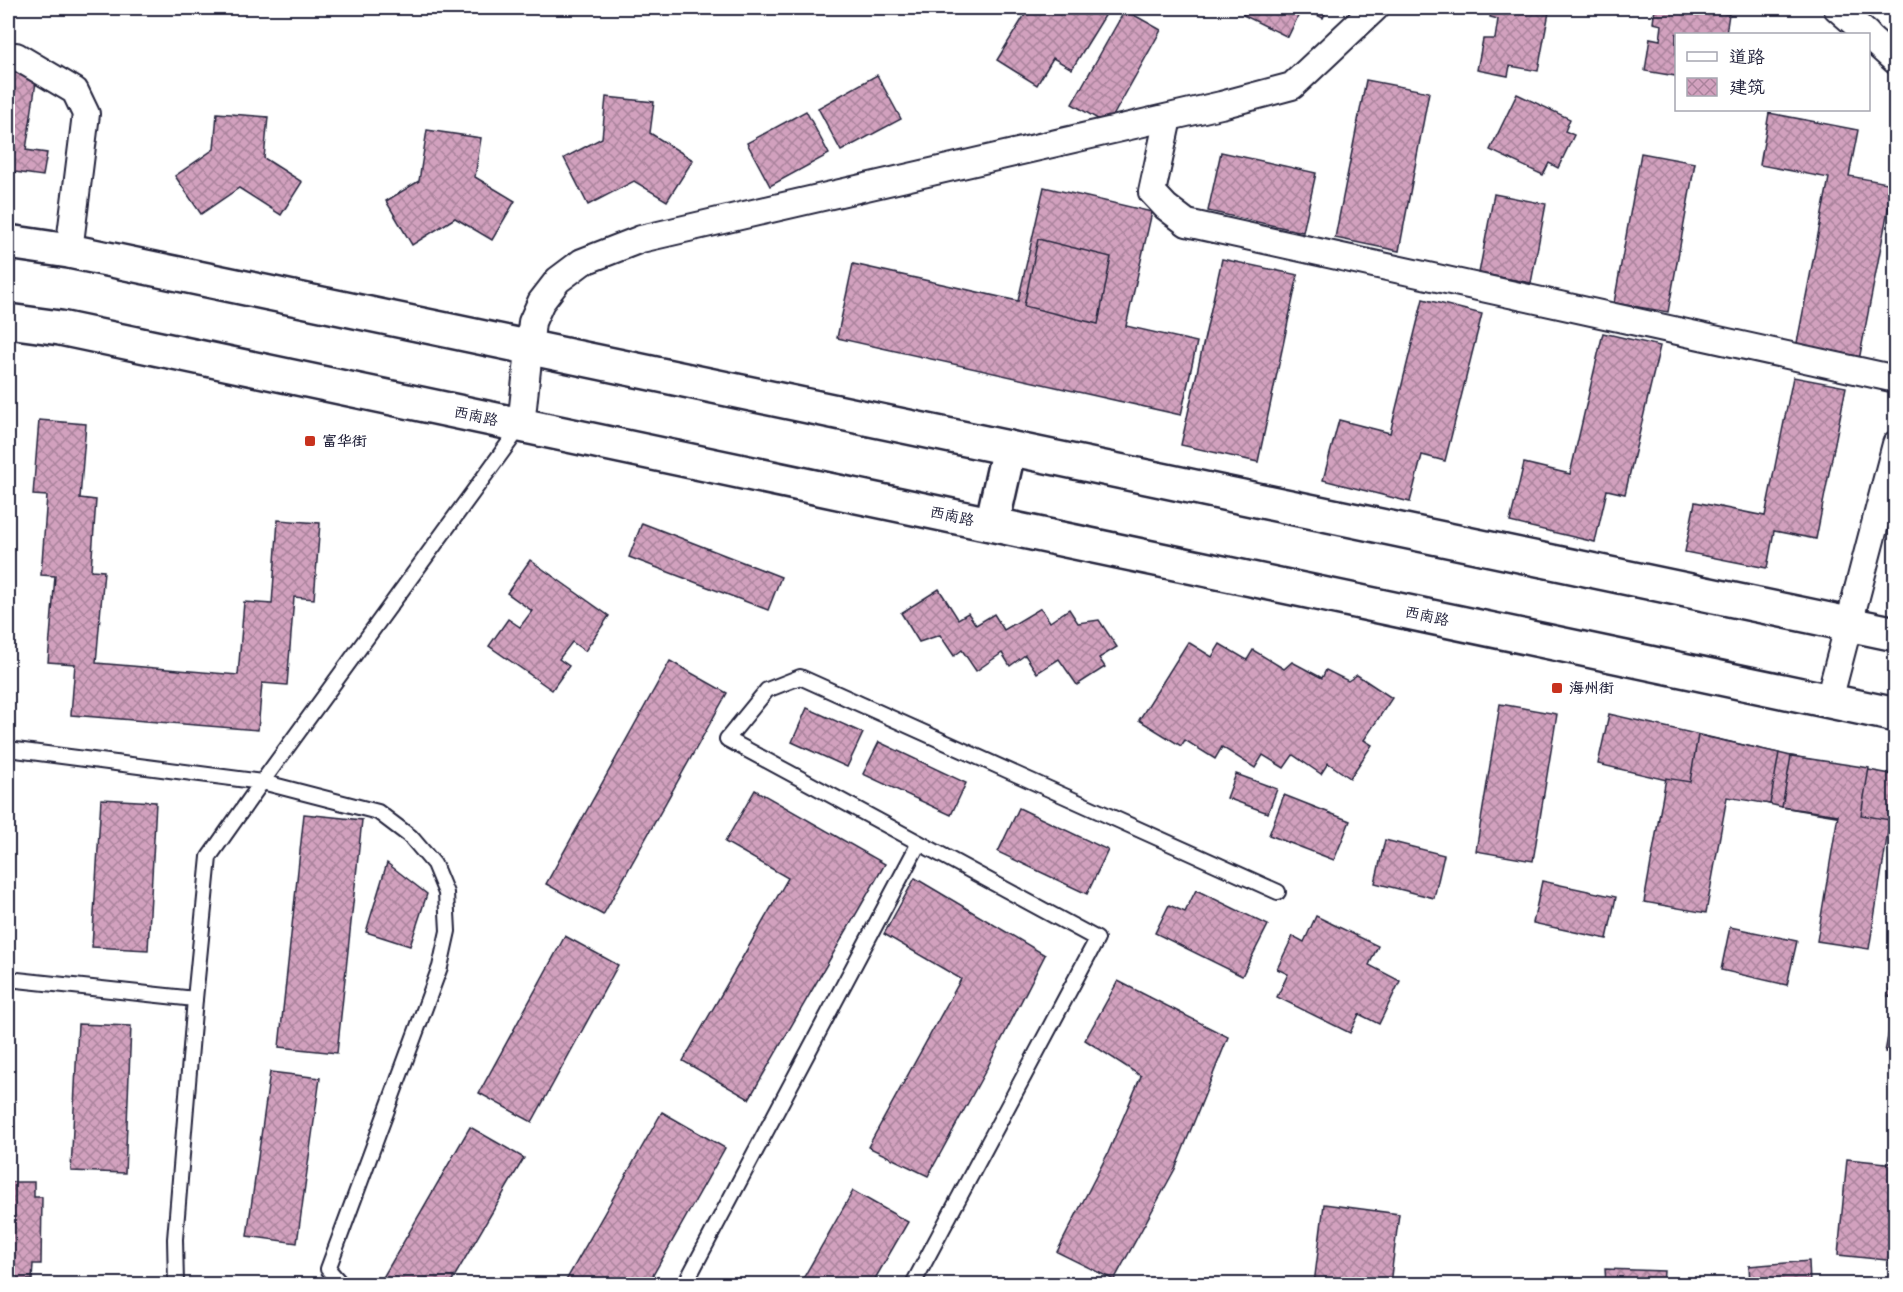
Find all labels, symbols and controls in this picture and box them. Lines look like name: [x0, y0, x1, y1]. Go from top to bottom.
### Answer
legend: [1675, 33, 1870, 111]
text: 道路: [1729, 44, 1765, 68]
text: 建筑: [1729, 74, 1765, 98]
street label: 西南路: [452, 401, 500, 429]
place label: 富华街: [322, 430, 367, 450]
marker: 富华街: [303, 434, 317, 448]
street label: 西南路: [928, 501, 976, 529]
street label: 西南路: [1403, 601, 1451, 629]
place label: 海州街: [1569, 677, 1614, 697]
marker: 海州街: [1550, 681, 1564, 695]

